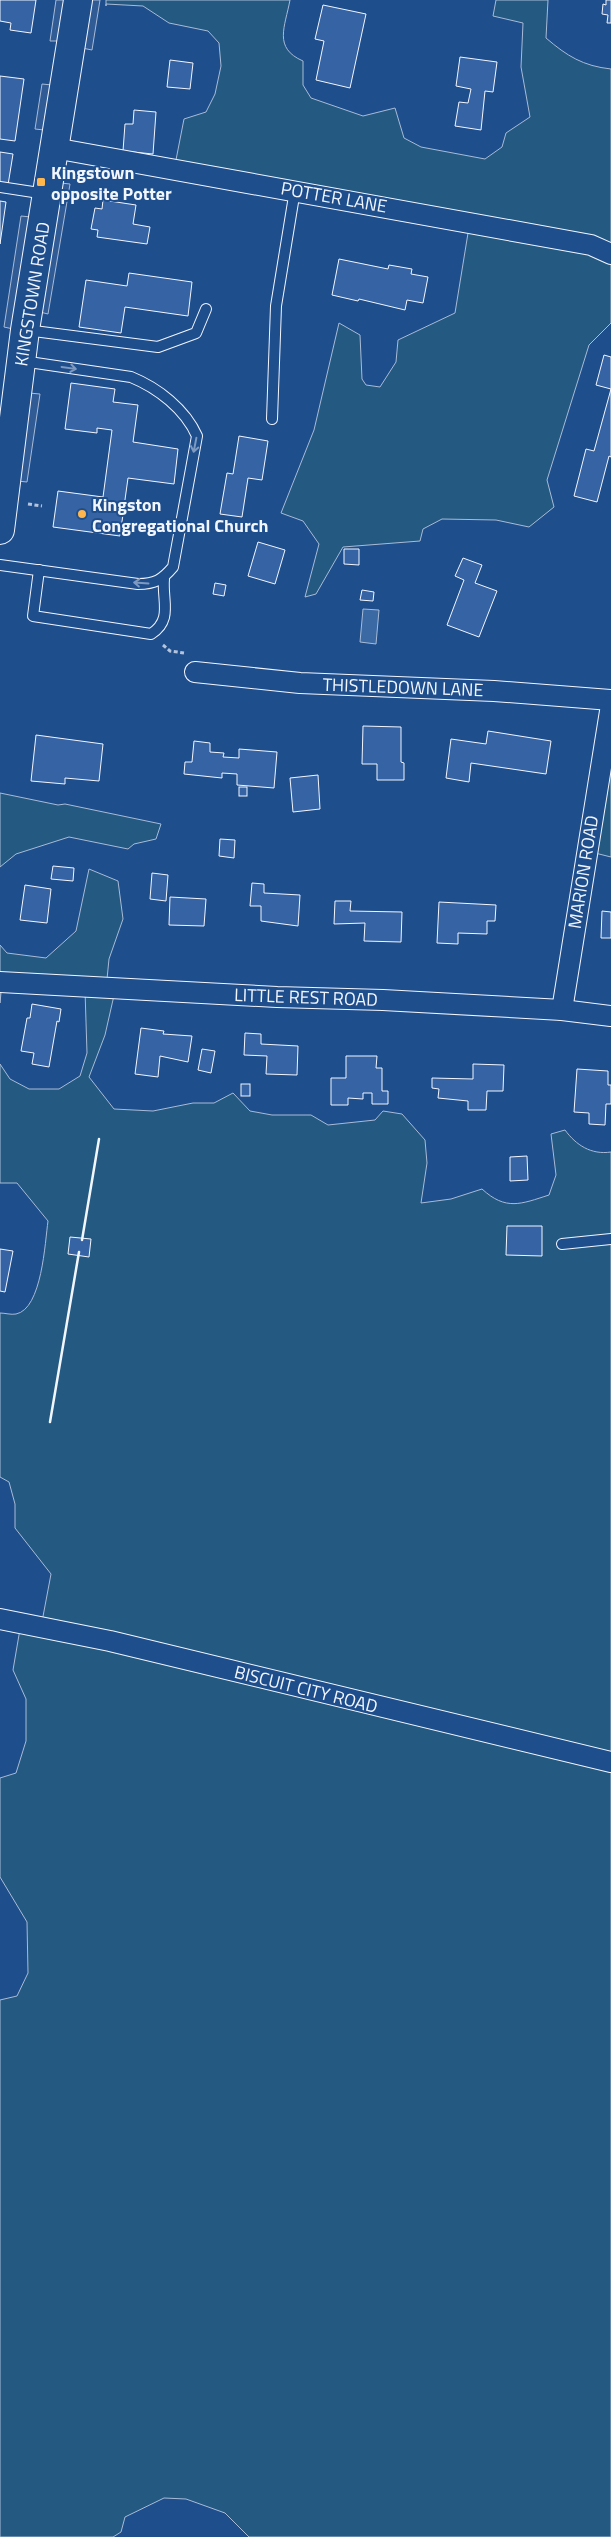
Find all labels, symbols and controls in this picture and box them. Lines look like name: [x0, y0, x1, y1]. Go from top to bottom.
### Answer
place label: Kingstown opposite Potter: [51, 159, 172, 207]
street label: POTTER LANE: [279, 174, 389, 220]
marker: Kingstown opposite Potter: [35, 176, 47, 188]
street label: KINGSTOWN ROAD: [7, 220, 57, 368]
one-way arrow: [61, 364, 77, 374]
one-way arrow: [190, 437, 200, 453]
place label: Kingston Congregational Church: [92, 491, 269, 539]
marker: Kingston Congregational Church: [76, 508, 88, 520]
one-way arrow: [133, 579, 149, 588]
street label: THISTLEDOWN LANE: [322, 671, 484, 703]
street label: MARION ROAD: [561, 813, 605, 931]
street label: LITTLE REST ROAD: [234, 981, 378, 1013]
street label: BISCUIT CITY ROAD: [231, 1658, 381, 1720]

